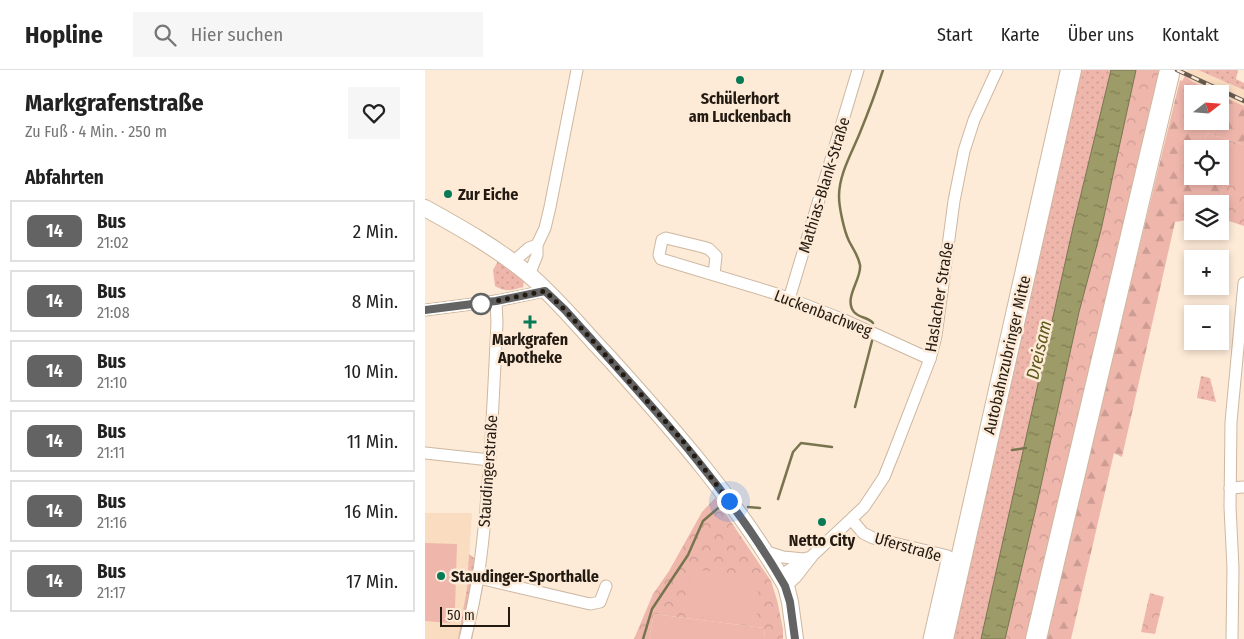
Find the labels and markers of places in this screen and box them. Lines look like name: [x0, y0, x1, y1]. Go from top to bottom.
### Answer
marker: Schülerhort am Luckenbach: [734, 74, 746, 86]
place label: Schülerhort am Luckenbach: [689, 89, 791, 126]
place label: Zur Eiche: [458, 185, 518, 204]
marker: Zur Eiche: [442, 188, 454, 200]
unlabelled marker: [470, 293, 492, 315]
marker: Markgrafen Apotheke: [524, 316, 536, 328]
place label: Markgrafen Apotheke: [492, 330, 568, 367]
marker: Netto City: [816, 516, 828, 528]
place label: Netto City: [789, 531, 856, 550]
place label: Staudinger-Sporthalle: [451, 567, 599, 586]
marker: Staudinger-Sporthalle: [435, 570, 447, 582]

